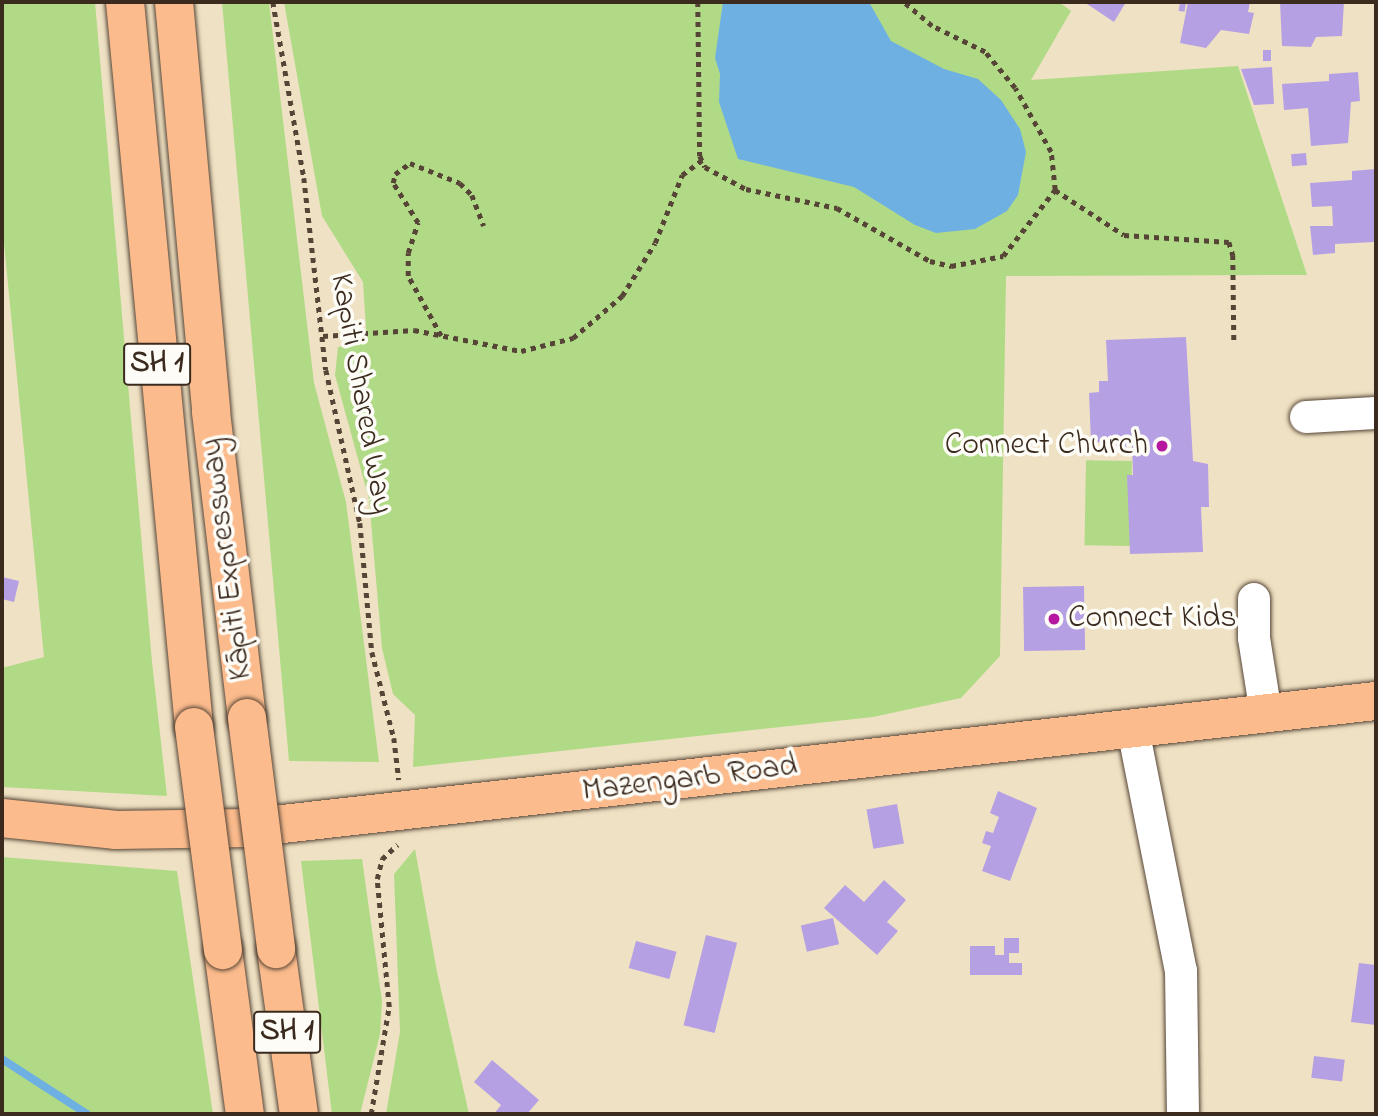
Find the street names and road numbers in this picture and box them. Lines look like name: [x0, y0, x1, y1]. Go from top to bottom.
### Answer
street label: Kapiti Shared Way: [320, 271, 400, 517]
road number: SH 1: [122, 338, 192, 390]
street label: Kāpiti Expressway: [194, 436, 262, 682]
street label: Mazengarb Road: [580, 748, 800, 812]
road number: SH 1: [252, 1006, 322, 1058]

